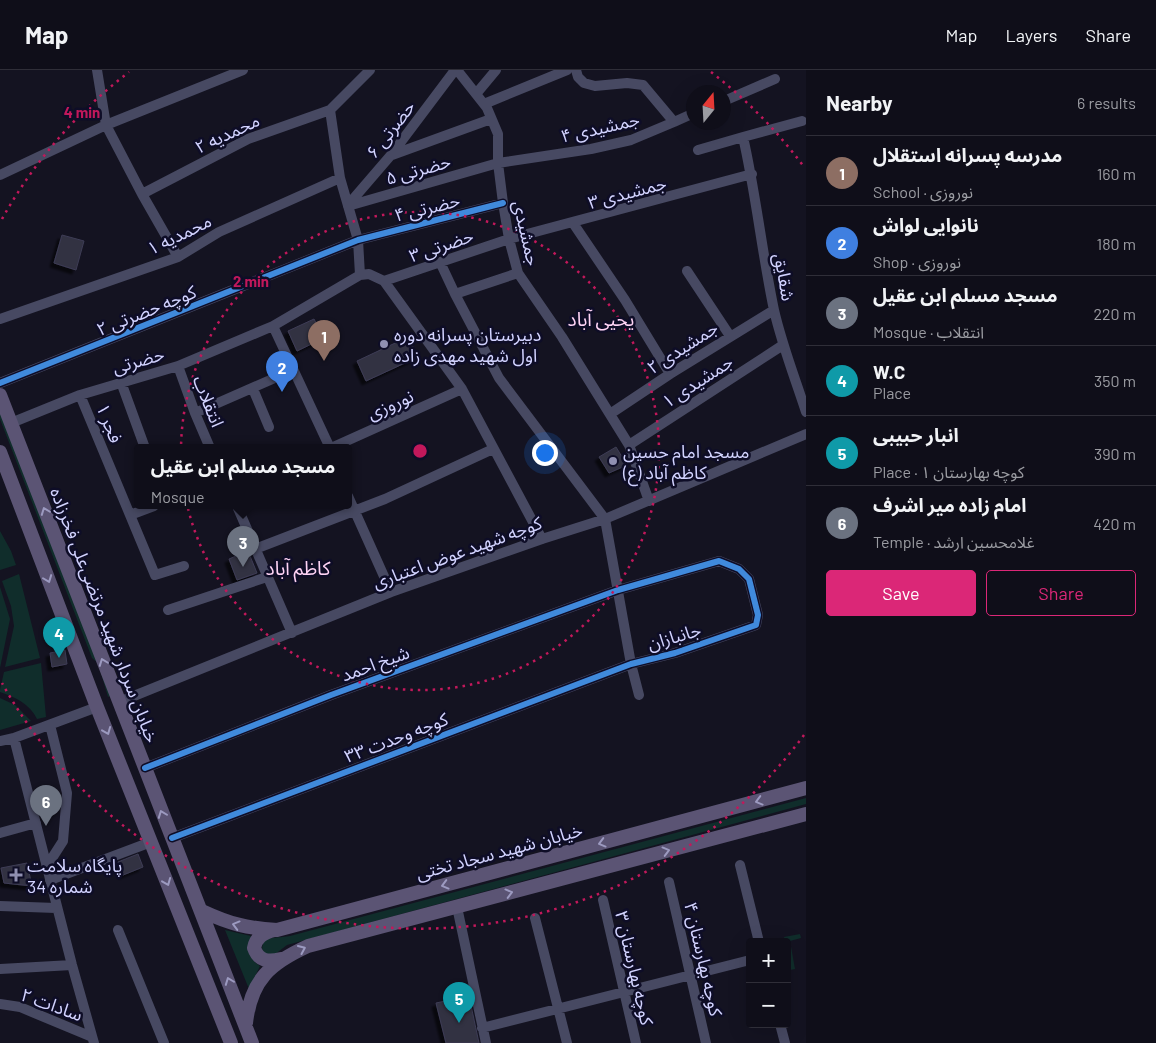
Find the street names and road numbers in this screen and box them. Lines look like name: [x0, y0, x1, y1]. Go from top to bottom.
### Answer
street label: حضرتی ۶: [361, 96, 420, 163]
street label: جمشیدی ۴: [558, 107, 642, 148]
street label: محمدیه ۲: [191, 108, 263, 158]
street label: حضرتی ۵: [383, 149, 453, 190]
street label: جمشیدی ۳: [585, 171, 669, 214]
street label: حضرتی ۴: [392, 188, 462, 227]
street label: جمشیدی: [508, 198, 545, 268]
street label: محمدیه ۱: [143, 209, 215, 259]
street label: حضرتی ۳: [406, 224, 476, 267]
street label: شقایق: [769, 251, 800, 303]
street label: کوچه حضرتی ۲: [93, 280, 200, 341]
street label: جمشیدی ۲: [642, 316, 722, 379]
street label: حضرتی: [110, 342, 167, 379]
street label: جمشیدی ۱: [657, 350, 737, 413]
street label: انتقلاب: [189, 372, 229, 430]
street label: نوروزی: [363, 384, 417, 425]
street label: فجر ۱: [91, 400, 128, 446]
street label: خیابان سردار شهید مرتضی‌علی فخرزاده: [45, 484, 164, 746]
street label: کوچه شهید عوض اعتباری: [369, 511, 545, 594]
street label: جانبازان: [645, 618, 704, 655]
street label: شیخ احمد: [338, 641, 413, 688]
street label: کوچه وحدت ۳۳: [341, 707, 452, 768]
street label: خیابان شهید سجاد تختی: [413, 818, 585, 885]
street label: کوچه بهارستان ۴: [679, 900, 728, 1019]
street label: کوچه بهارستان ۳: [610, 909, 659, 1028]
street label: سادات ۲: [18, 983, 86, 1025]

